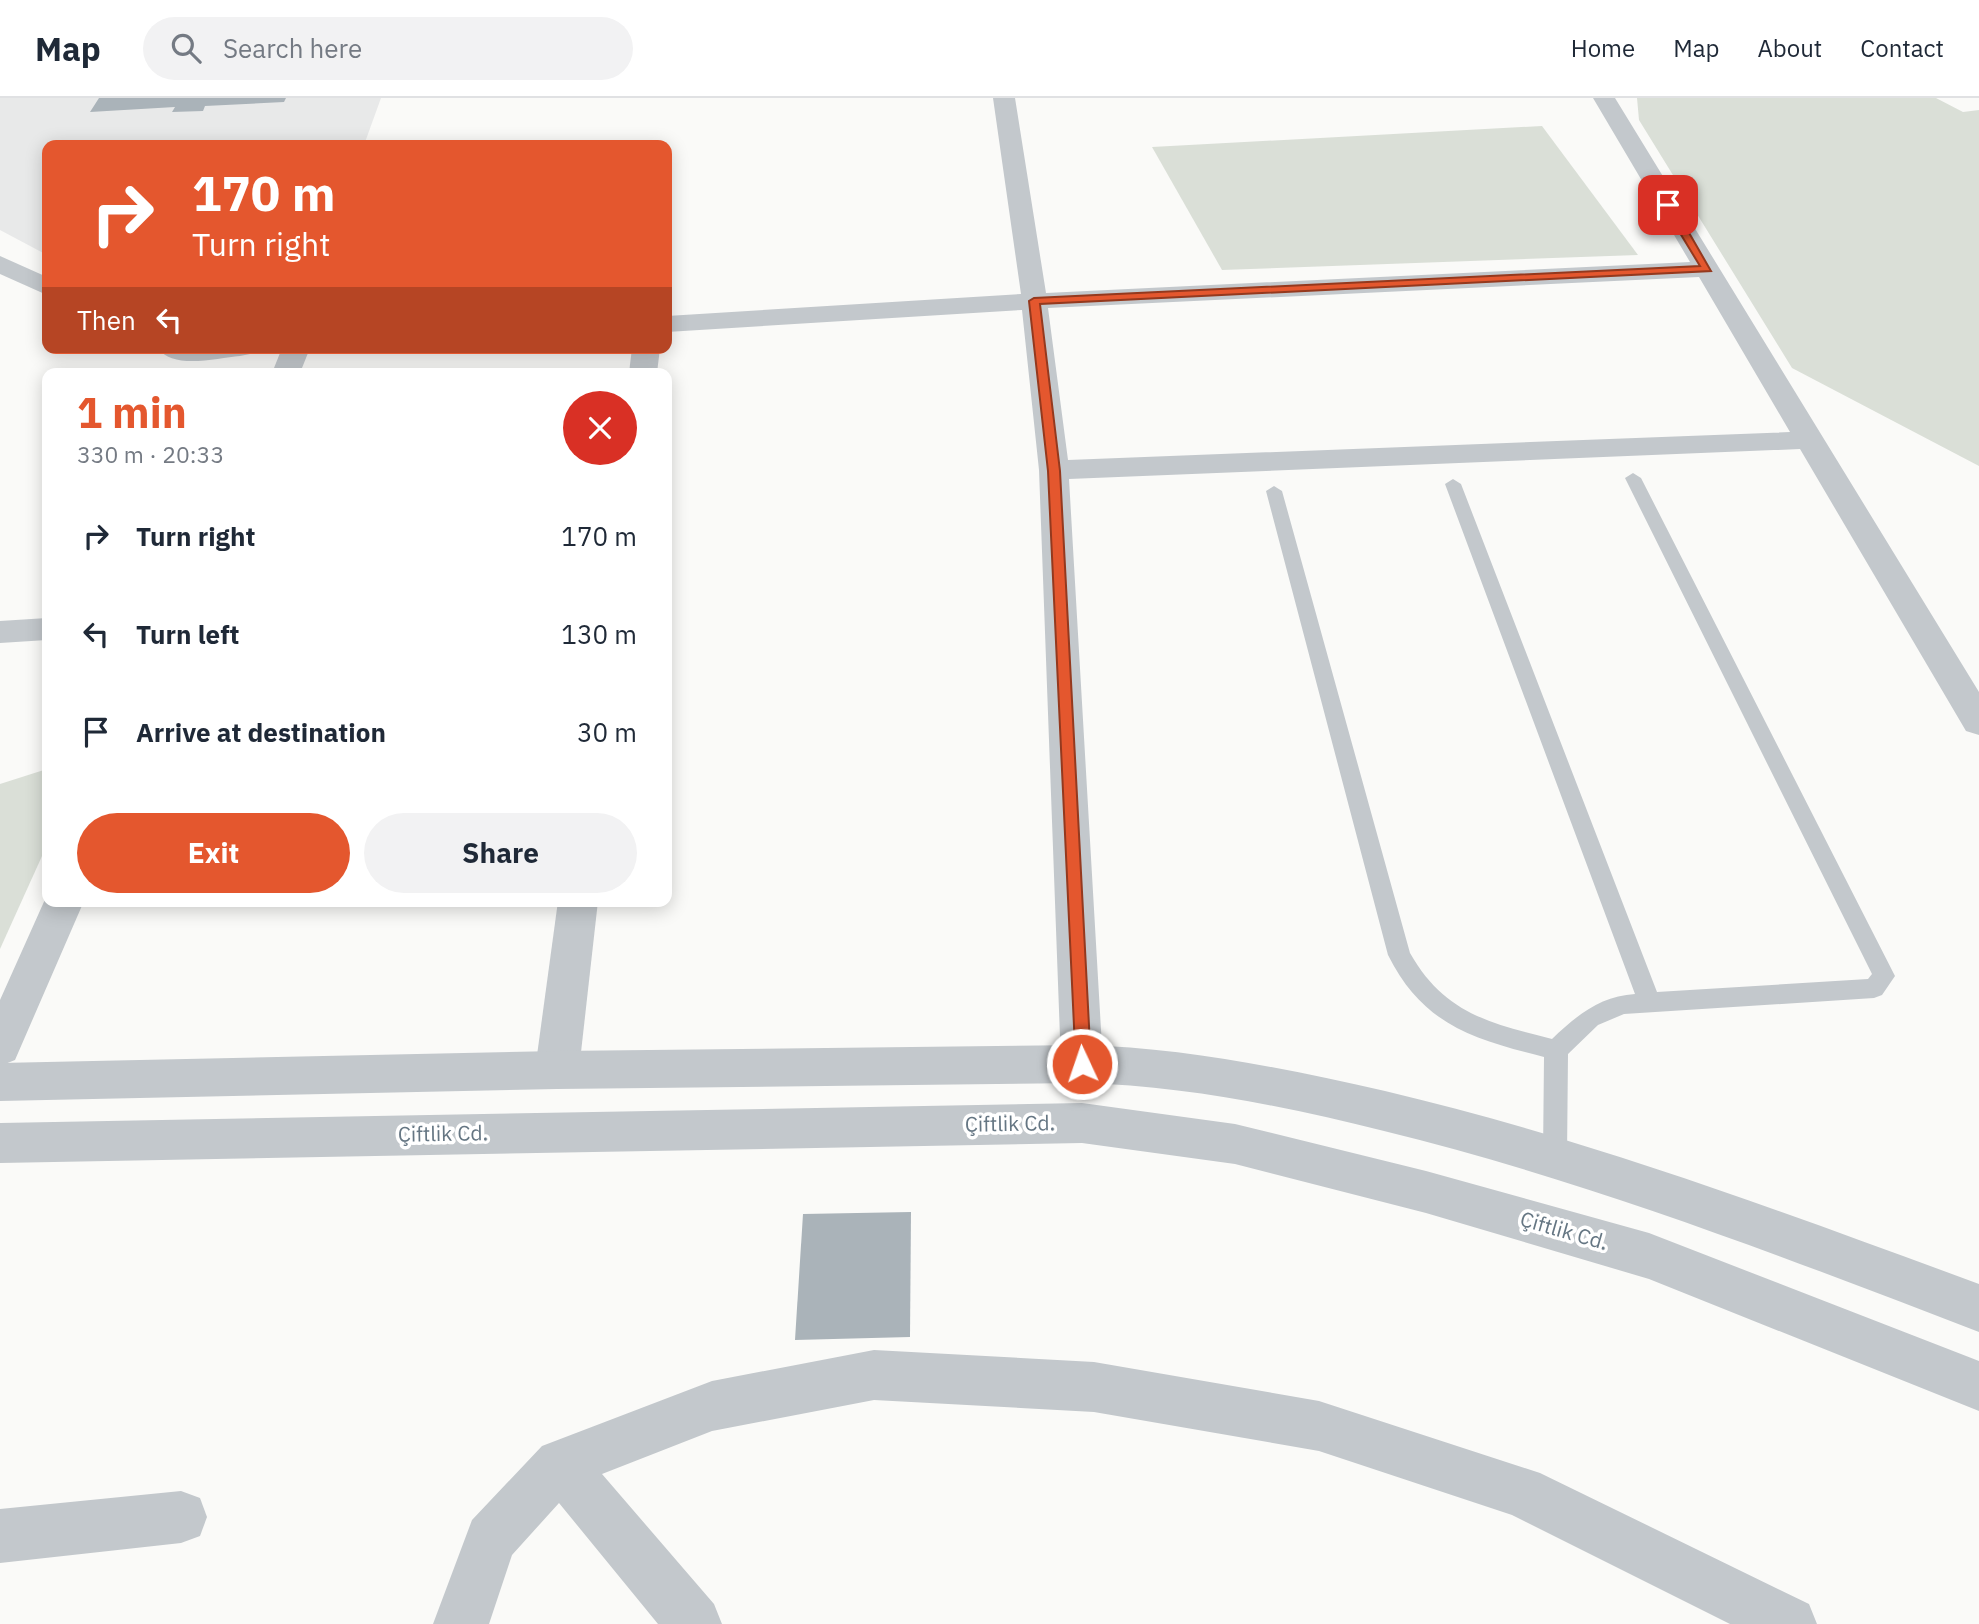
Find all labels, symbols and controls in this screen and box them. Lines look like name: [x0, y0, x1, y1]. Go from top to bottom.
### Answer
search box: [143, 17, 633, 80]
text: Map: [35, 27, 101, 70]
icon: search: [167, 29, 205, 67]
text: Search here: [223, 31, 362, 65]
text: Home: [1571, 32, 1635, 64]
text: Map: [1673, 32, 1719, 64]
text: About: [1757, 32, 1822, 64]
text: Contact: [1860, 32, 1944, 64]
text: 170 m: [192, 161, 336, 224]
icon: right: [77, 168, 168, 259]
pin: [1638, 175, 1698, 235]
icon: arrive: [1649, 186, 1687, 224]
text: Turn right: [192, 223, 330, 265]
icon: left: [150, 301, 188, 339]
text: Then: [77, 303, 136, 337]
text: 1 min: [77, 385, 187, 440]
button: close: [563, 391, 637, 465]
text: 330 m · 20:33: [77, 439, 224, 469]
icon: right: [77, 517, 115, 555]
text: Turn right: [136, 519, 255, 553]
text: 170 m: [561, 519, 637, 553]
icon: left: [77, 615, 115, 653]
text: Turn left: [136, 617, 239, 651]
text: 130 m: [561, 617, 637, 651]
icon: arrive: [77, 713, 115, 751]
text: Arrive at destination: [136, 715, 386, 749]
text: 30 m: [577, 715, 637, 749]
button: Exit: [77, 813, 350, 893]
button: Share: [364, 813, 637, 893]
position arrow: [1045, 1027, 1119, 1101]
street label: Çiftlik Cd.: [965, 1108, 1055, 1138]
street label: Çiftlik Cd.: [398, 1118, 488, 1148]
street label: Çiftlik Cd.: [1517, 1204, 1612, 1256]

